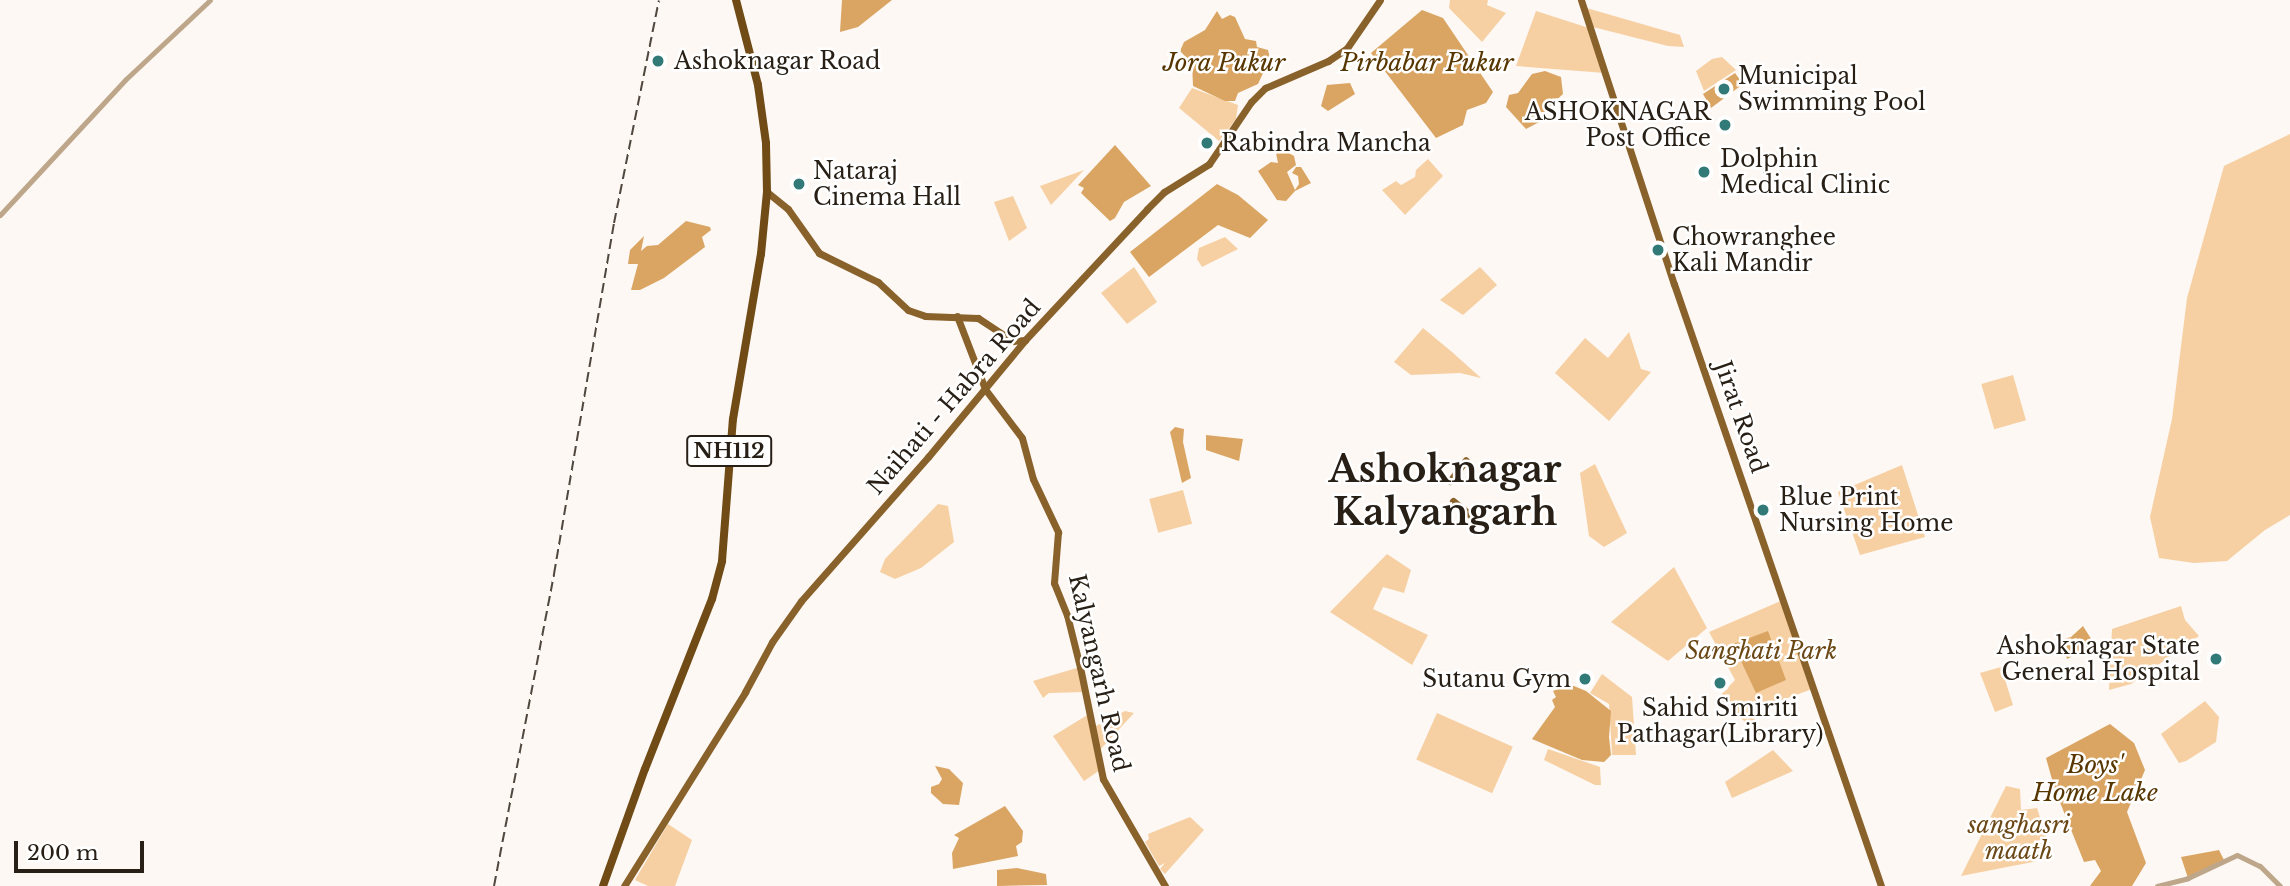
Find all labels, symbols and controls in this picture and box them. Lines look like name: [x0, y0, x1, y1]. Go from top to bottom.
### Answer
place label: Ashoknagar Road: [674, 47, 881, 75]
water label: Jora Pukur: [1162, 49, 1286, 77]
water label: Pirbabar Pukur: [1340, 49, 1514, 77]
marker: Ashoknagar Road: [648, 51, 668, 71]
place label: Municipal Swimming Pool: [1738, 62, 1926, 116]
marker: Municipal Swimming Pool: [1716, 81, 1732, 97]
place label: ASHOKNAGAR Post Office: [1525, 98, 1711, 152]
marker: ASHOKNAGAR Post Office: [1717, 117, 1733, 133]
place label: Rabindra Mancha: [1221, 129, 1431, 157]
marker: Rabindra Mancha: [1199, 135, 1215, 151]
place label: Dolphin Medical Clinic: [1720, 145, 1890, 199]
place label: Nataraj Cinema Hall: [813, 157, 961, 211]
marker: Dolphin Medical Clinic: [1694, 162, 1714, 182]
marker: Nataraj Cinema Hall: [791, 176, 807, 192]
place label: Chowranghee Kali Mandir: [1672, 223, 1836, 277]
marker: Chowranghee Kali Mandir: [1650, 242, 1666, 258]
street label: Naihati - Habra Road: [862, 294, 1046, 500]
street label: Jirat Road: [1709, 357, 1773, 477]
road number: NH112: [685, 434, 773, 468]
district label: Ashoknagar Kalyangarh: [1329, 448, 1561, 535]
place label: Blue Print Nursing Home: [1779, 483, 1954, 537]
marker: Blue Print Nursing Home: [1753, 500, 1773, 520]
street label: Kalyangarh Road: [1063, 571, 1135, 775]
place label: Ashoknagar State General Hospital: [1996, 632, 2200, 686]
park label: Sanghati Park: [1685, 637, 1837, 665]
marker: Ashoknagar State General Hospital: [2206, 649, 2226, 669]
place label: Sutanu Gym: [1422, 665, 1571, 693]
marker: Sutanu Gym: [1577, 671, 1593, 687]
marker: Sahid Smiriti Pathagar(Library): [1712, 675, 1728, 691]
place label: Sahid Smiriti Pathagar(Library): [1617, 694, 1823, 748]
water label: Boys' Home Lake: [2032, 751, 2158, 807]
park label: sanghasri maath: [1968, 811, 2070, 865]
scale bar: [18, 826, 147, 870]
text: 200 m: [27, 840, 98, 866]

